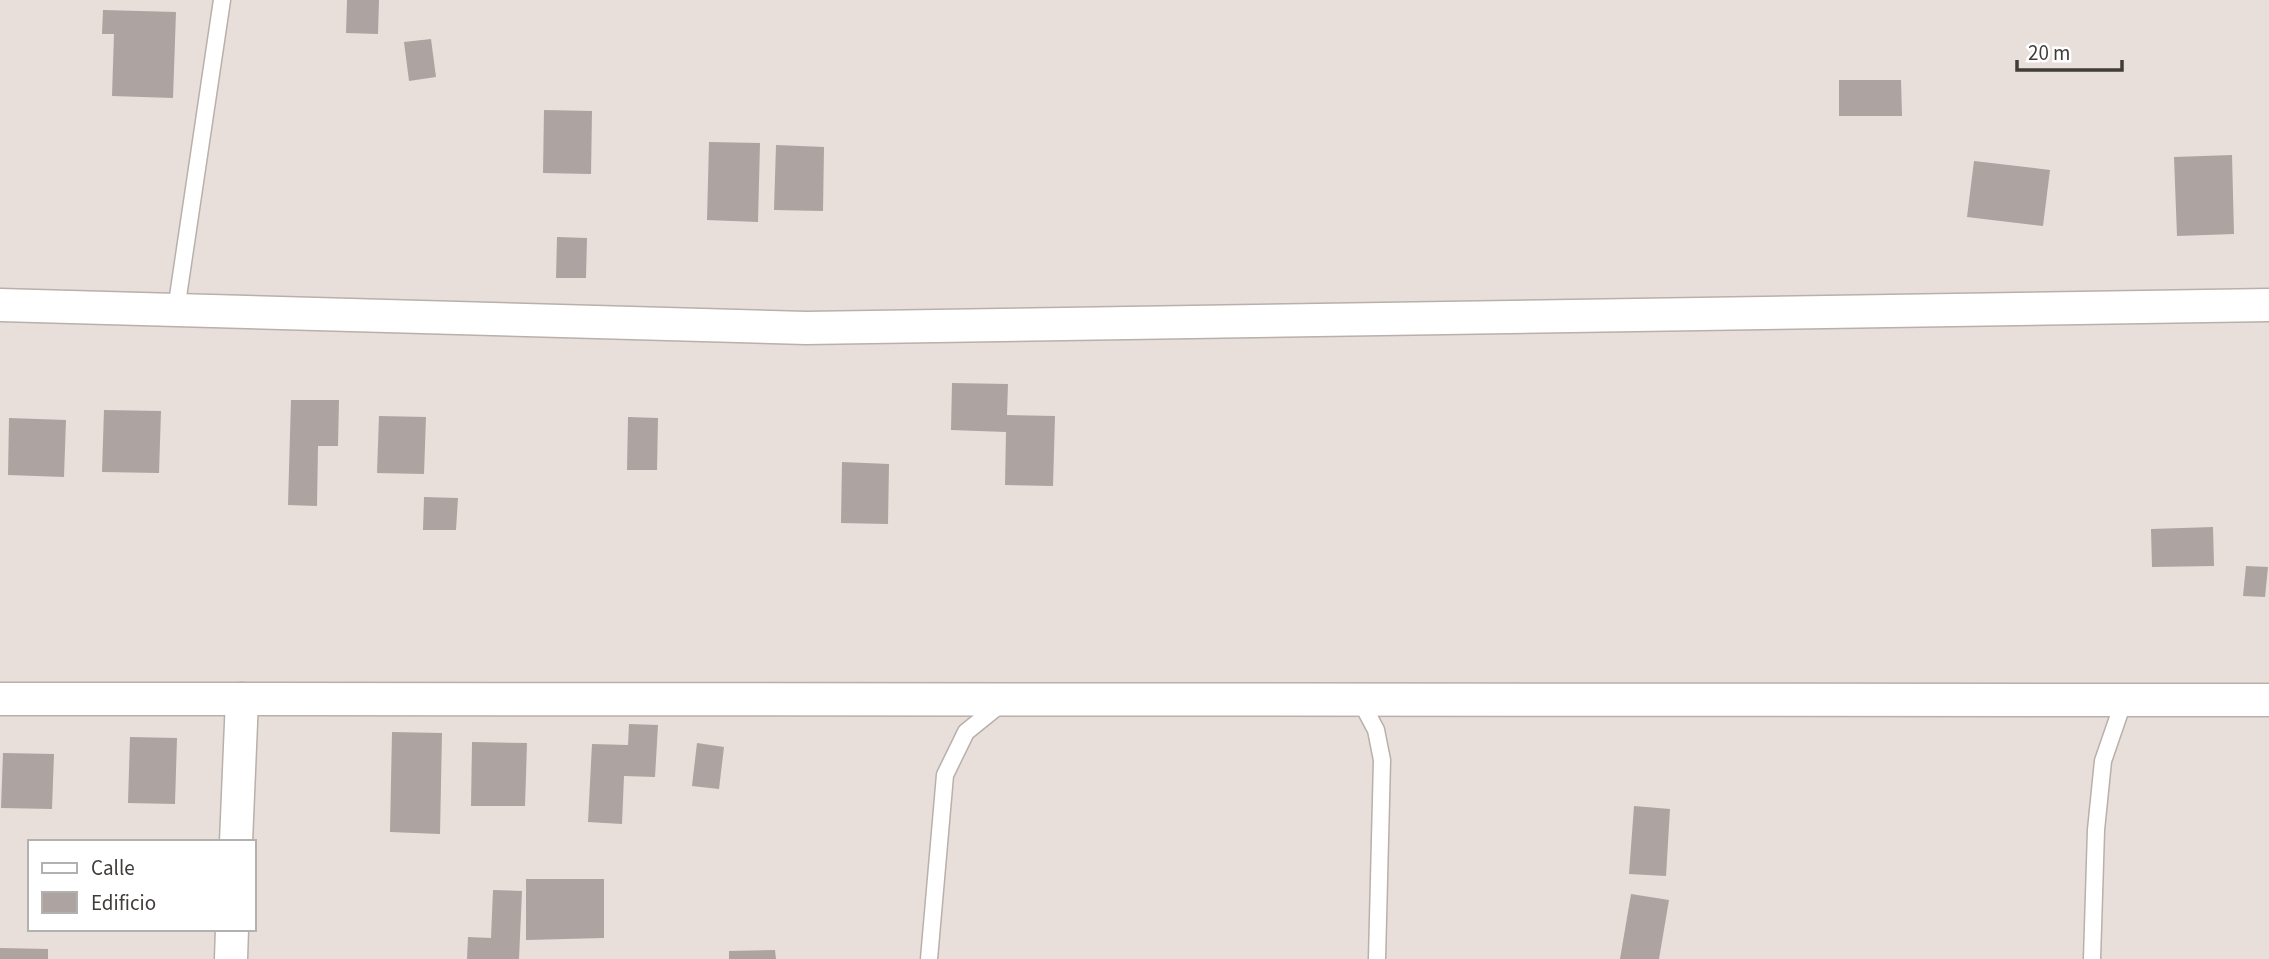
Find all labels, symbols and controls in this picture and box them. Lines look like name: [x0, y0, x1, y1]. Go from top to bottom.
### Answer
scale bar: [2017, 28, 2122, 72]
text: 20 m: [2028, 38, 2070, 68]
legend: [28, 840, 256, 931]
text: Calle: [91, 853, 135, 883]
text: Edificio: [91, 888, 156, 918]

